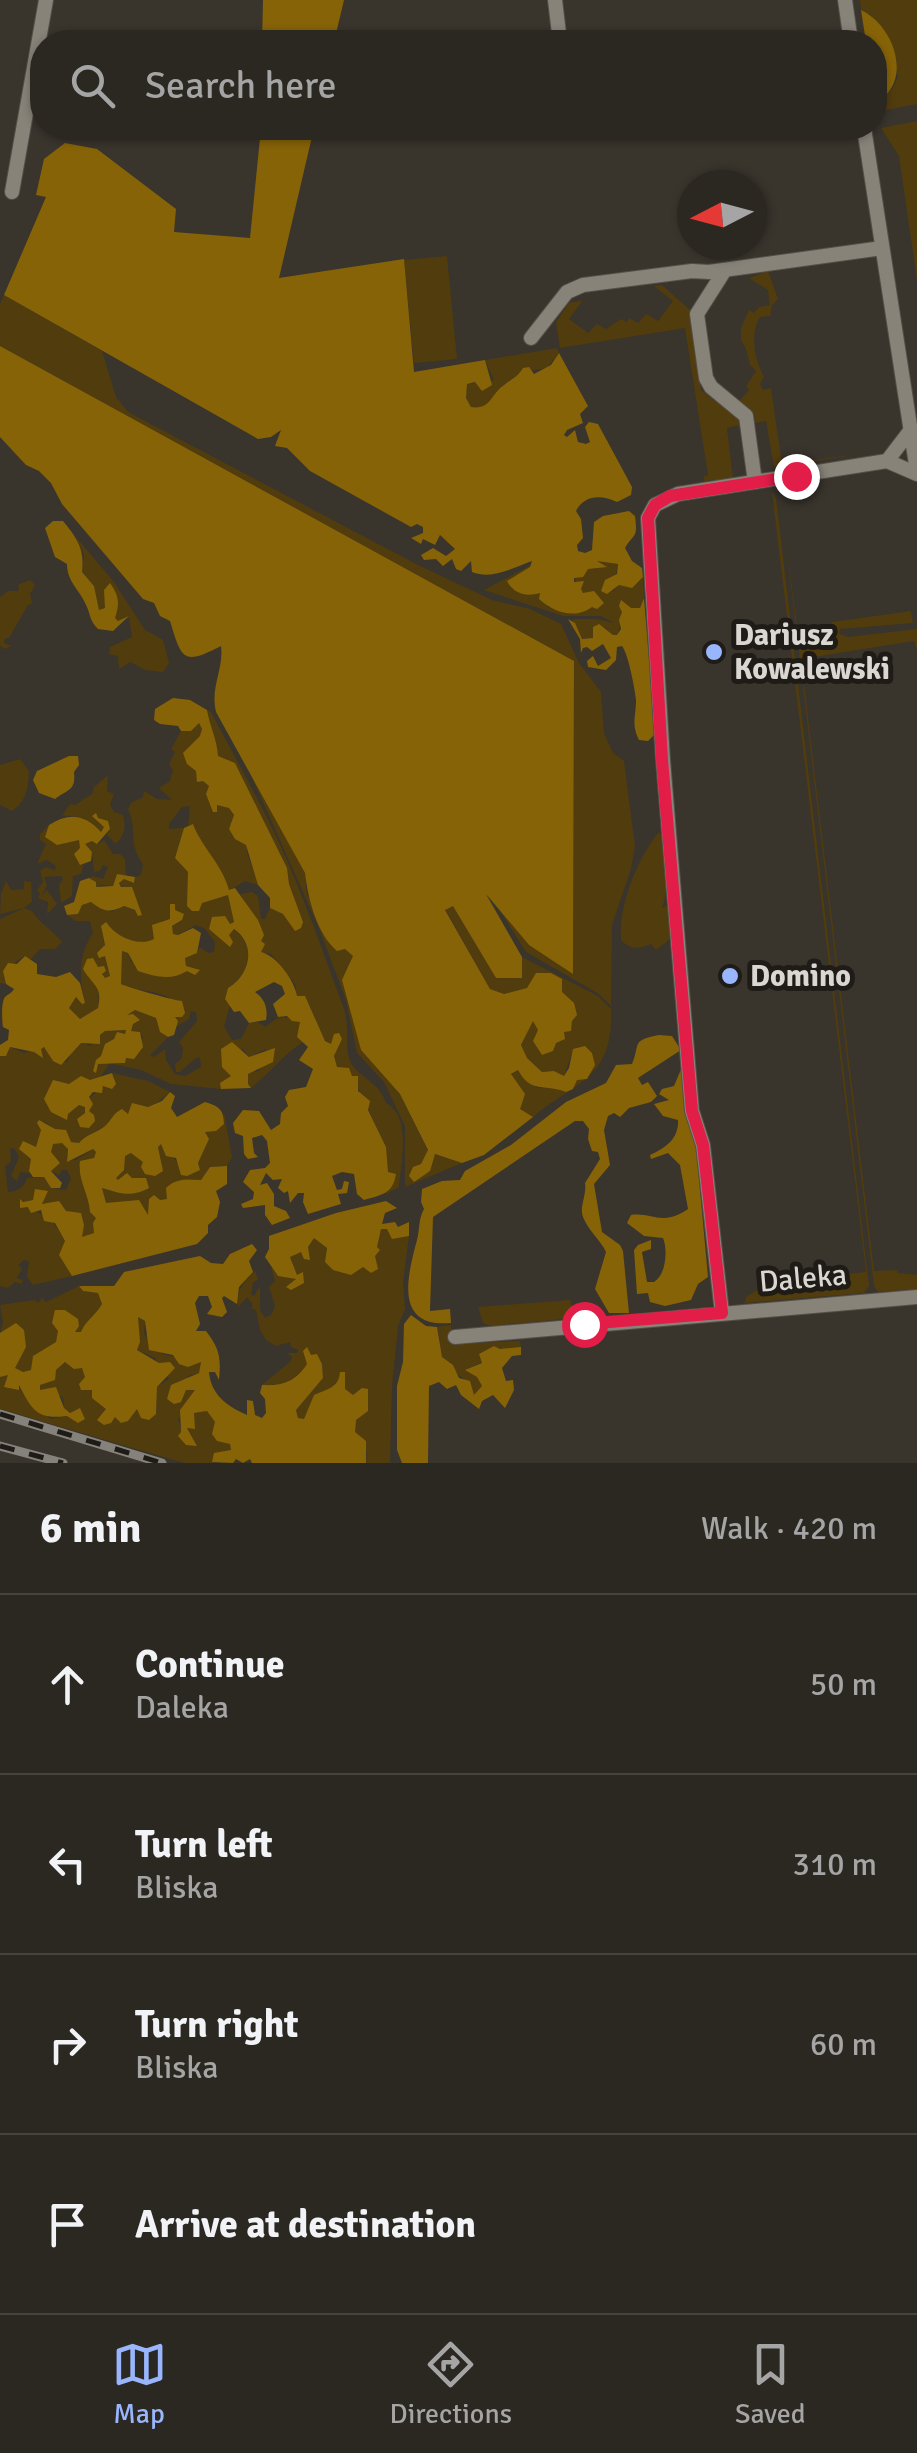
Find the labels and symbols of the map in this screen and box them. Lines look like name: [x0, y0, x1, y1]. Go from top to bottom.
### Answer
north arrow: [677, 170, 767, 260]
route end: [774, 454, 820, 500]
place label: Dariusz Kowalewski: [734, 617, 890, 688]
marker: Dariusz Kowalewski: [703, 641, 725, 663]
place label: Domino: [750, 958, 851, 995]
marker: Domino: [719, 965, 741, 987]
street label: Daleka: [758, 1256, 849, 1301]
route start: [562, 1302, 608, 1348]

